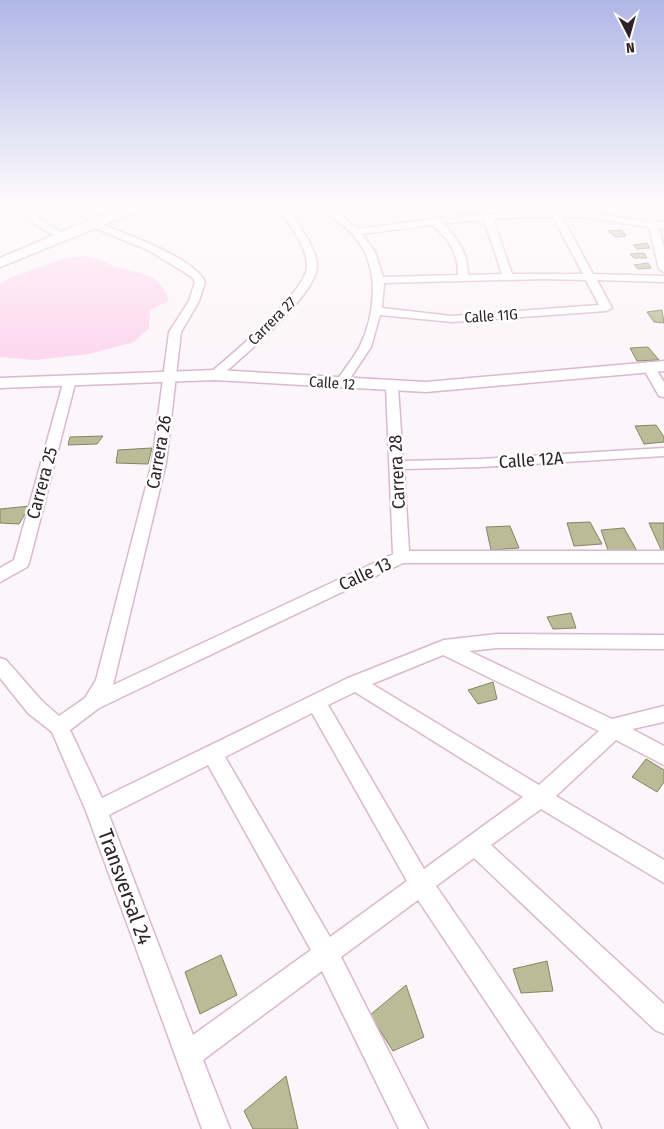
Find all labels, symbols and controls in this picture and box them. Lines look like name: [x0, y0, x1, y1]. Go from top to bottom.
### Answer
north arrow: [604, 10, 654, 60]
text: N: [625, 39, 635, 56]
street label: Carrera 27: [244, 293, 300, 349]
street label: Calle 11G: [464, 305, 518, 327]
street label: Calle 12: [308, 372, 356, 394]
street label: Carrera 26: [142, 413, 176, 491]
street label: Carrera 28: [384, 434, 410, 510]
street label: Carrera 25: [22, 445, 62, 521]
street label: Calle 12A: [498, 447, 564, 473]
street label: Calle 13: [335, 552, 395, 596]
street label: Transversal 24: [92, 826, 158, 948]

